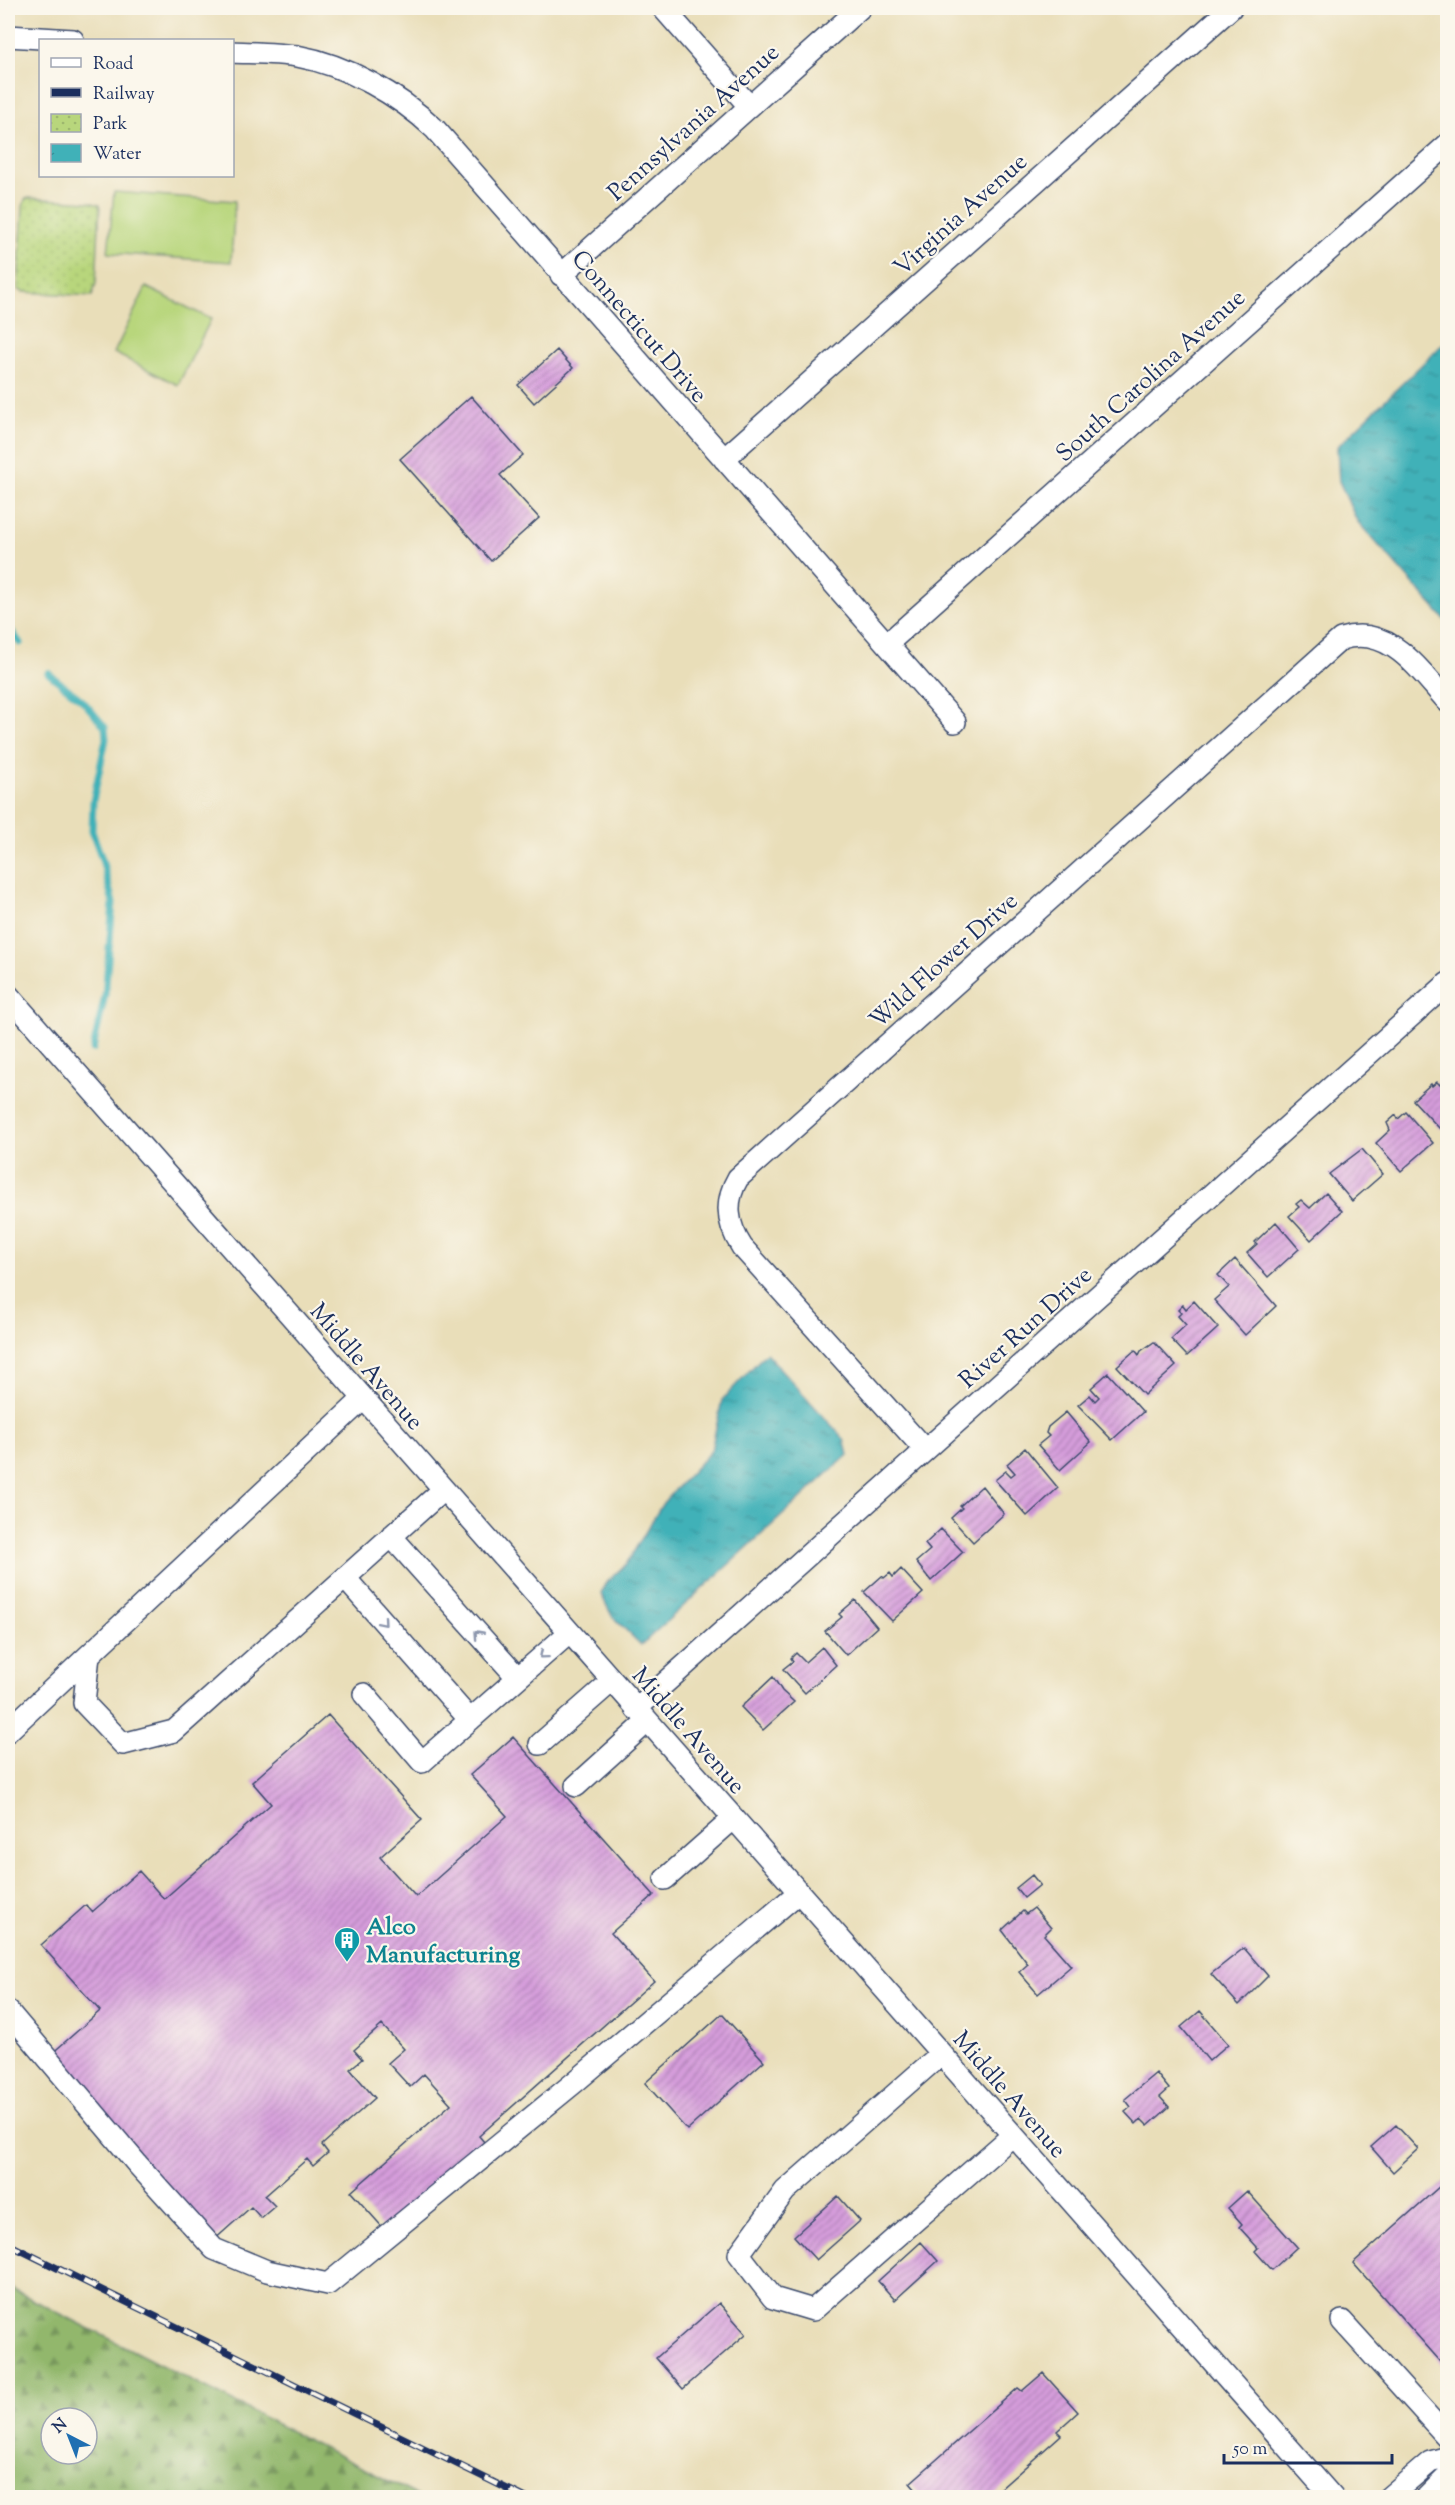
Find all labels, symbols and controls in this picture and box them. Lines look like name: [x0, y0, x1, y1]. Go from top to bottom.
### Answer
street label: Pennsylvania Avenue: [601, 37, 788, 210]
legend: [39, 39, 234, 177]
text: Road: [93, 52, 133, 78]
text: Railway: [93, 82, 155, 108]
text: Park: [93, 112, 128, 138]
text: Water: [93, 142, 142, 168]
street label: Virginia Avenue: [887, 146, 1036, 285]
street label: Connecticut Drive: [563, 244, 714, 411]
street label: South Carolina Avenue: [1049, 282, 1254, 471]
street label: Wild Flower Drive: [862, 885, 1026, 1038]
street label: River Run Drive: [952, 1259, 1100, 1397]
street label: Middle Avenue: [301, 1296, 430, 1438]
one-way arrow: [376, 1615, 387, 1626]
one-way arrow: [474, 1630, 485, 1640]
one-way arrow: [539, 1648, 550, 1659]
street label: Middle Avenue: [623, 1660, 752, 1802]
place label: Alco Manufacturing: [366, 1911, 520, 1973]
building icon: Alco Manufacturing: [332, 1925, 362, 1963]
street label: Middle Avenue: [944, 2024, 1073, 2166]
north arrow: [39, 2406, 99, 2466]
text: N: [48, 2414, 73, 2440]
scale bar: [1224, 2427, 1392, 2465]
text: 50 m: [1232, 2437, 1268, 2463]

